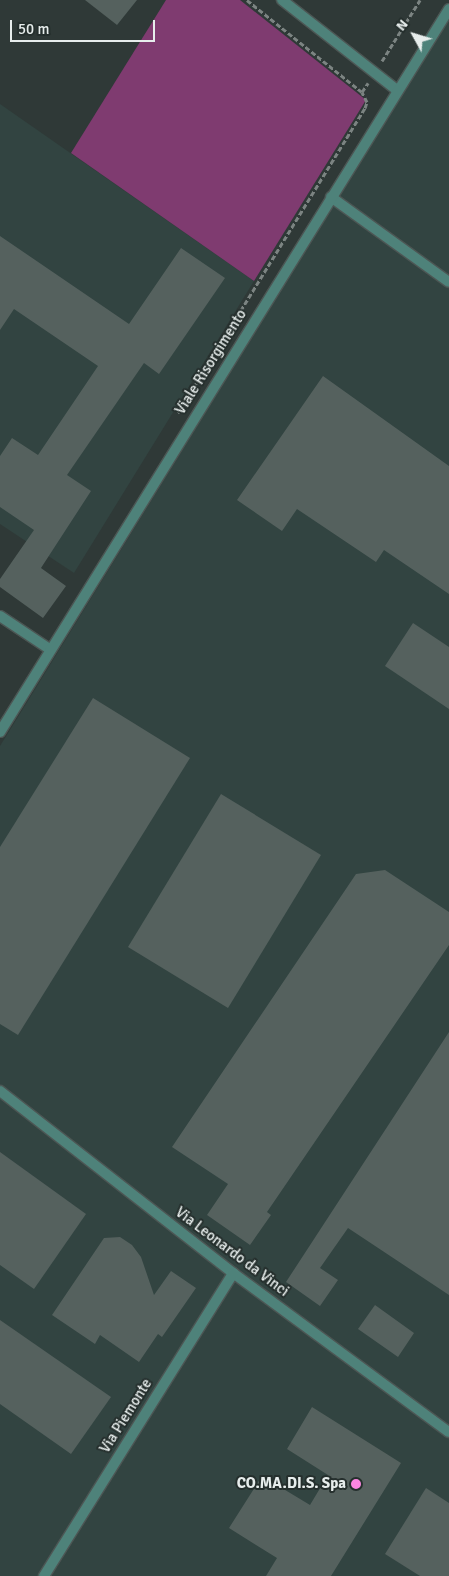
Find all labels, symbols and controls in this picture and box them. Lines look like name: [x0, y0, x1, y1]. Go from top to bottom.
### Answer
scale bar: [12, 10, 158, 42]
north arrow: [389, 10, 439, 60]
text: N: [392, 16, 412, 34]
text: 50 m: [18, 20, 49, 38]
street label: Viale Risorgimento: [171, 306, 251, 418]
street label: Via Leonardo da Vinci: [172, 1203, 292, 1301]
street label: Via Piemonte: [96, 1376, 156, 1456]
place label: CO.MA.DI.S. Spa: [237, 1475, 346, 1493]
marker: CO.MA.DI.S. Spa: [350, 1478, 362, 1490]

